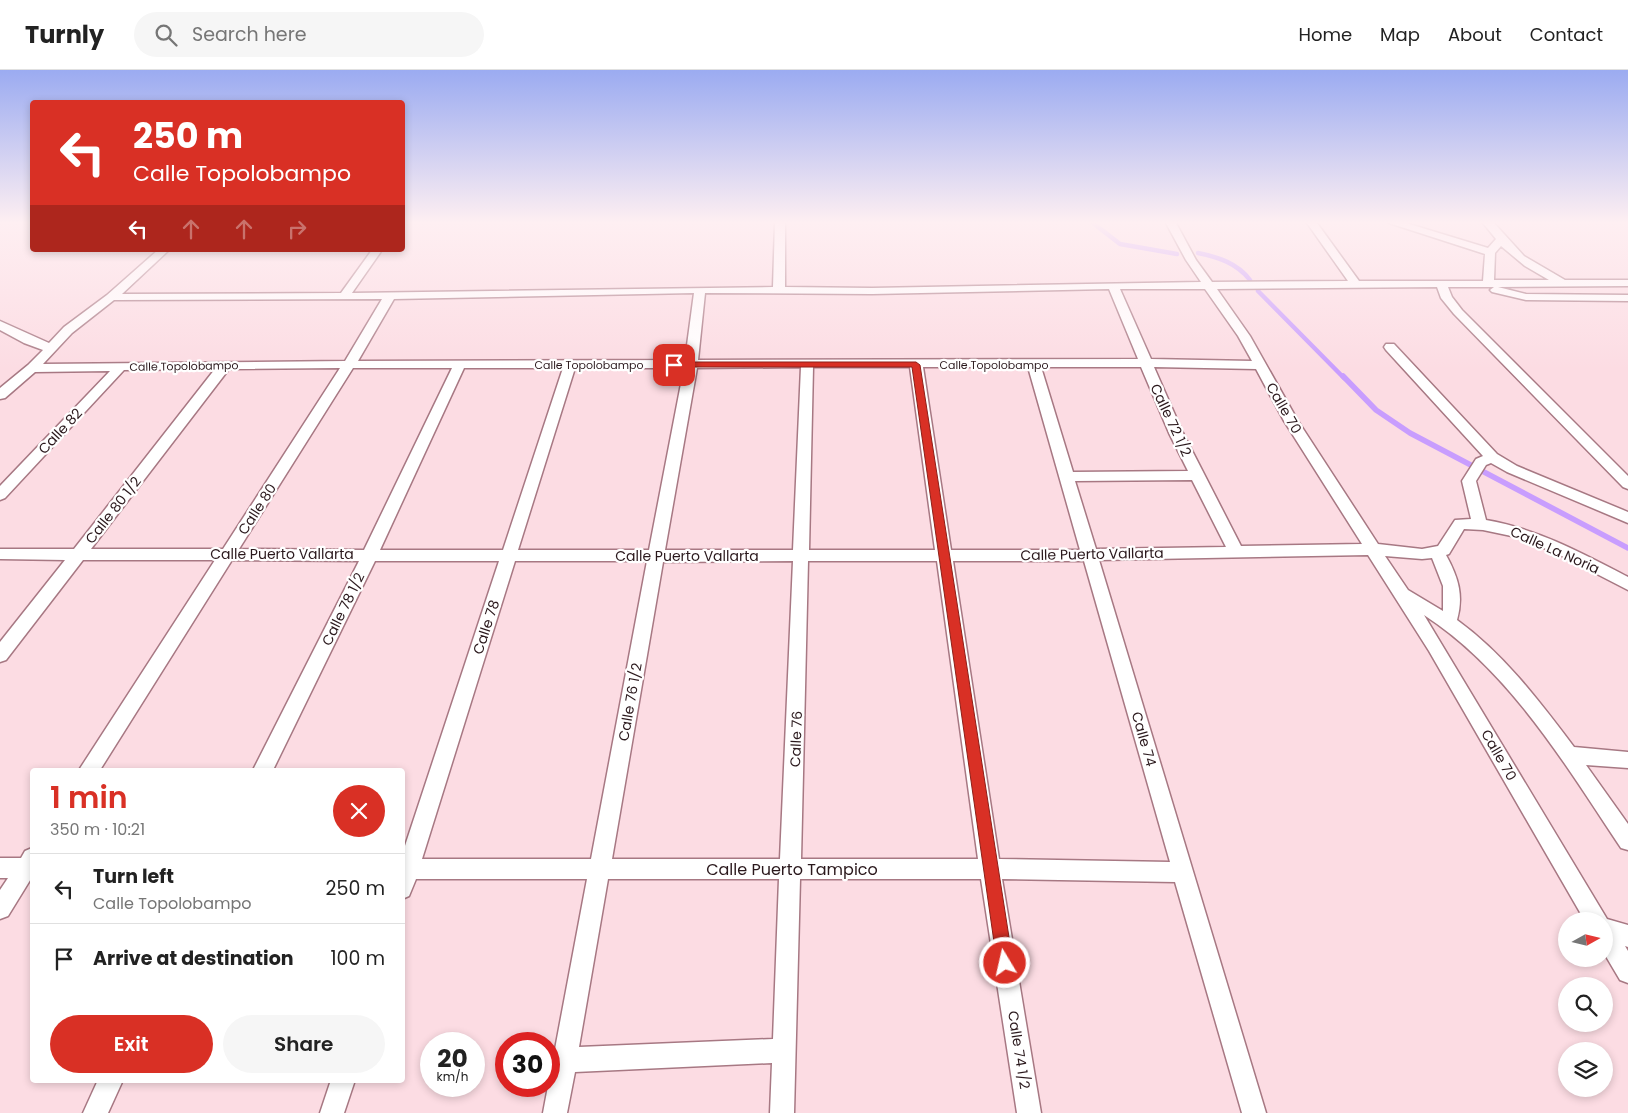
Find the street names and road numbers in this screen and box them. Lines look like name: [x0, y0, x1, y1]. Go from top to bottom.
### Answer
street label: Calle Topolobampo: [129, 357, 239, 375]
street label: Calle Topolobampo: [535, 357, 644, 373]
street label: Calle Topolobampo: [940, 357, 1049, 373]
street label: Calle 70: [1261, 379, 1307, 437]
street label: Calle 72 1/2: [1145, 380, 1197, 460]
street label: Calle 82: [33, 404, 87, 458]
street label: Calle 80 1/2: [80, 472, 146, 548]
street label: Calle 80: [233, 480, 281, 538]
street label: Calle La Noria: [1507, 521, 1603, 579]
street label: Calle Puerto Vallarta: [1020, 543, 1164, 565]
street label: Calle Puerto Vallarta: [210, 544, 354, 564]
street label: Calle Puerto Vallarta: [615, 546, 759, 566]
street label: Calle 78 1/2: [317, 569, 369, 649]
street label: Calle 78: [468, 597, 504, 657]
street label: Calle 76 1/2: [613, 661, 647, 743]
street label: Calle 74: [1127, 709, 1161, 769]
street label: Calle 76: [785, 711, 807, 767]
street label: Calle 70: [1476, 726, 1522, 784]
street label: Calle Puerto Tampico: [706, 858, 878, 881]
street label: Calle 74 1/2: [1003, 1009, 1035, 1091]

